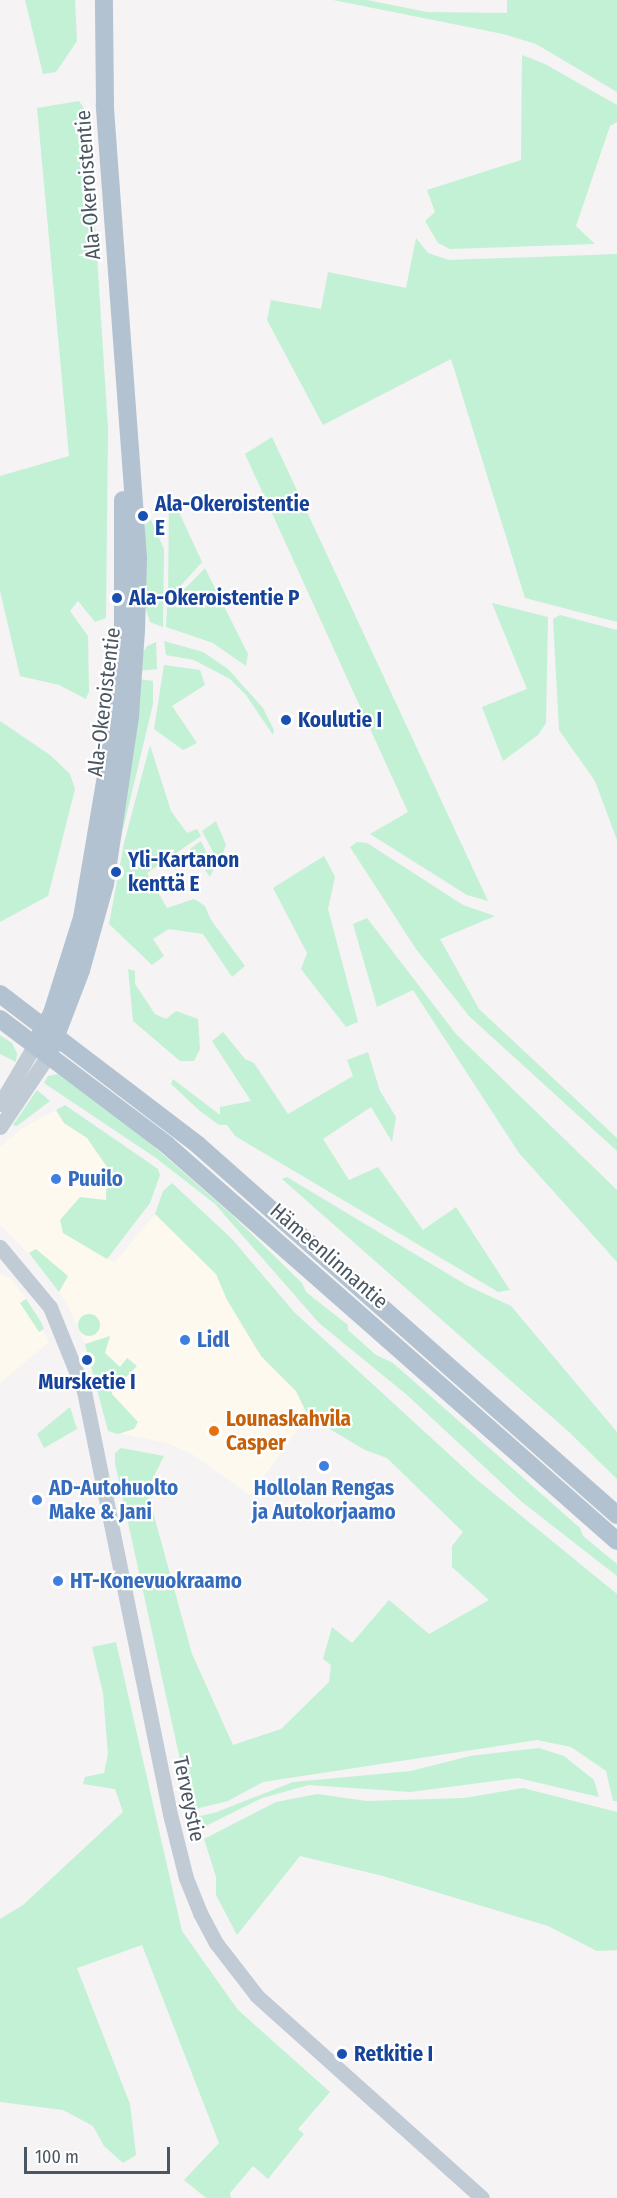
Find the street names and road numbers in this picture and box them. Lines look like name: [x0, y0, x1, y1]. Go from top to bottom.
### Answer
street label: Ala-Okeroistentie: [70, 109, 106, 261]
street label: Ala-Okeroistentie: [82, 626, 126, 778]
street label: Hämeenlinnantie: [265, 1198, 393, 1314]
street label: Terveystie: [168, 1754, 210, 1844]

